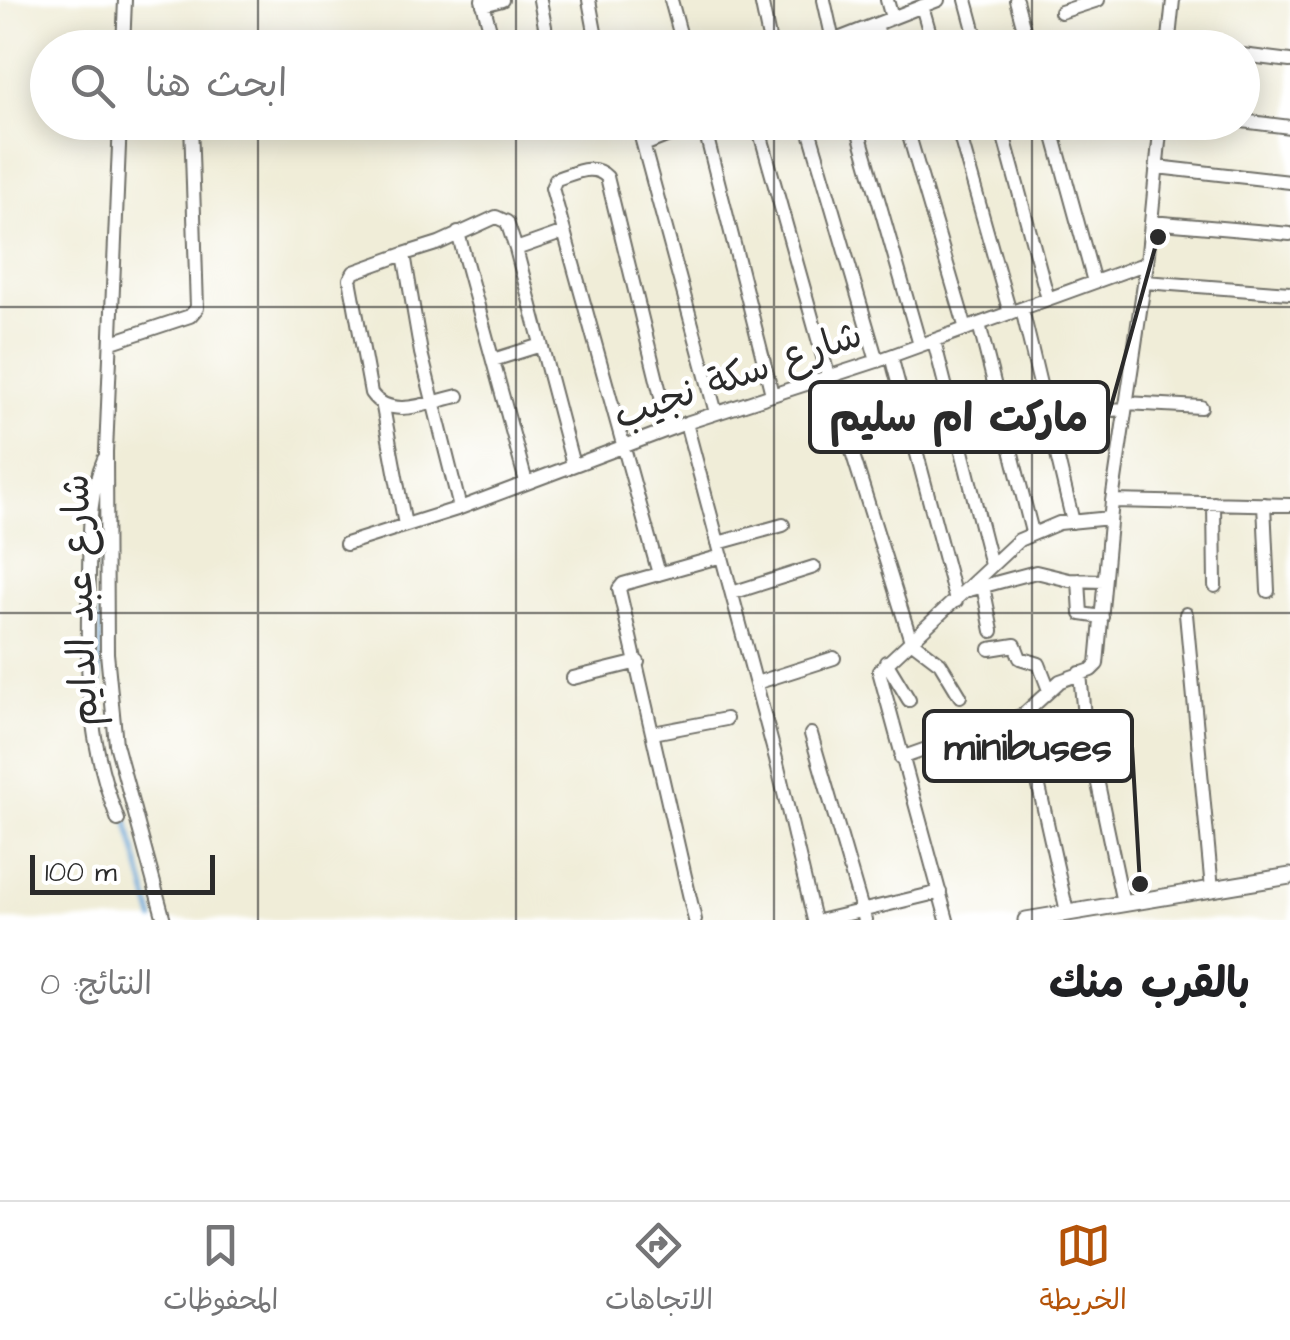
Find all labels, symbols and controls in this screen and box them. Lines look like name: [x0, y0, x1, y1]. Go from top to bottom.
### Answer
search box: [30, 30, 1260, 140]
icon: search: [65, 58, 120, 113]
text: ابحث هنا: [145, 59, 287, 111]
street label: شارع سكة نجيب: [607, 309, 869, 443]
callout: ماركت ام سليم: [810, 382, 1108, 452]
text: ماركت ام سليم: [830, 392, 1088, 447]
street label: شارع عبد الدايم: [51, 473, 112, 727]
callout: minibuses: [924, 711, 1132, 781]
text: minibuses: [944, 721, 1112, 776]
scale bar: [30, 850, 215, 894]
text: 100 m: [45, 853, 117, 892]
text: بالقرب منك: [1049, 956, 1250, 1014]
text: النتائج: 0: [40, 962, 152, 1007]
tab: المحفوظات: [163, 1218, 279, 1324]
tab: الاتجاهات: [605, 1218, 713, 1324]
tab: الخريطة: [1039, 1218, 1127, 1324]

